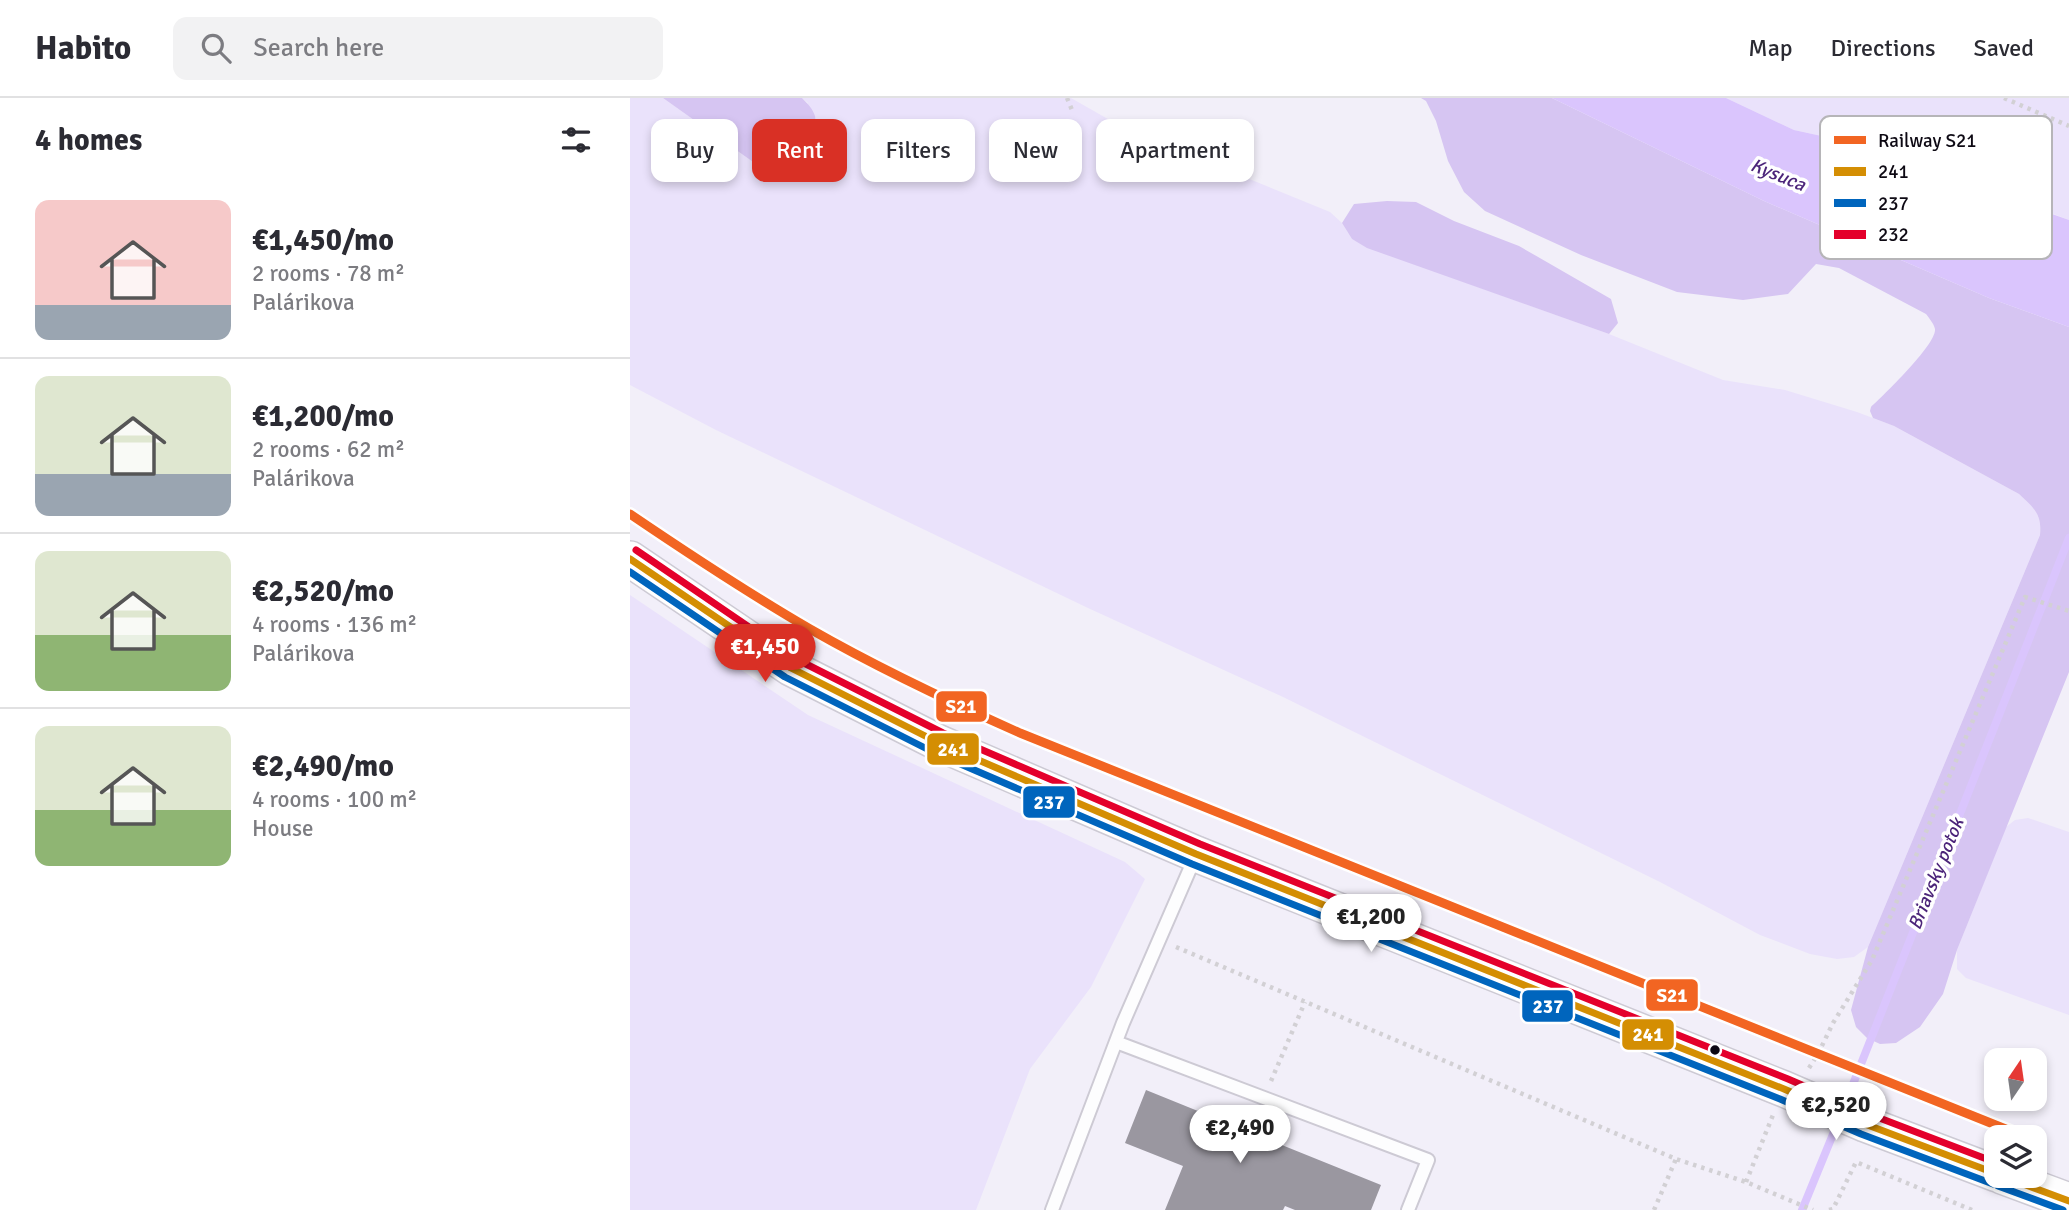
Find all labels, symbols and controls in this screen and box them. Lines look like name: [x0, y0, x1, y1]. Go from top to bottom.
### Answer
search box: [173, 17, 663, 80]
text: Habito: [35, 28, 131, 69]
icon: search: [197, 29, 235, 67]
text: Search here: [253, 32, 384, 64]
text: Map: [1748, 33, 1793, 63]
text: Directions: [1831, 33, 1936, 63]
text: Saved: [1974, 33, 2034, 63]
legend: [1820, 116, 2052, 259]
chip: Buy: [651, 119, 738, 182]
chip: Rent: [752, 119, 847, 182]
chip: Filters: [861, 119, 975, 182]
chip: New: [989, 119, 1082, 182]
chip: Apartment: [1096, 119, 1254, 182]
icon: filters: [557, 121, 595, 159]
text: 4 homes: [35, 122, 142, 159]
text: Railway S21: [1878, 129, 1977, 153]
water label: Kysuca: [1747, 153, 1810, 197]
text: 241: [1878, 160, 1909, 184]
text: 237: [1878, 192, 1909, 216]
text: €1,450/mo: [252, 222, 394, 259]
text: 232: [1878, 223, 1909, 247]
icon: home: [91, 228, 175, 312]
text: 2 rooms · 78 m²: [252, 259, 405, 288]
text: Palárikova: [252, 288, 355, 317]
text: €1,200/mo: [252, 398, 394, 435]
icon: home: [91, 404, 175, 488]
text: 2 rooms · 62 m²: [252, 435, 405, 464]
text: Palárikova: [252, 464, 355, 493]
text: €2,520/mo: [252, 573, 394, 610]
icon: home: [91, 579, 175, 663]
text: 4 rooms · 136 m²: [252, 610, 417, 639]
pin: €1,450: [708, 624, 822, 684]
text: €1,450: [731, 632, 799, 661]
text: Palárikova: [252, 639, 355, 668]
line badge: S21: [935, 690, 988, 723]
text: S21: [945, 695, 977, 719]
line badge: 241: [926, 732, 980, 766]
text: 241: [938, 738, 968, 762]
text: €2,490/mo: [252, 748, 394, 785]
icon: home: [91, 754, 175, 838]
text: 4 rooms · 100 m²: [252, 785, 417, 814]
line badge: 237: [1022, 785, 1076, 819]
text: 237: [1034, 791, 1064, 815]
water label: Briavsky potok: [1903, 813, 1970, 933]
text: House: [252, 814, 314, 843]
pin: €1,200: [1314, 894, 1428, 954]
text: €1,200: [1337, 902, 1405, 931]
line badge: S21: [1645, 978, 1699, 1012]
text: S21: [1656, 984, 1688, 1008]
line badge: 237: [1521, 989, 1574, 1023]
text: 237: [1533, 995, 1563, 1019]
line badge: 241: [1621, 1018, 1675, 1051]
text: 241: [1633, 1023, 1663, 1047]
unlabelled marker: [1708, 1043, 1722, 1057]
north arrow: [1984, 1048, 2048, 1111]
map controls: [1984, 1048, 2047, 1188]
pin: €2,520: [1779, 1082, 1893, 1142]
text: €2,520: [1802, 1090, 1870, 1119]
pin: €2,490: [1183, 1105, 1297, 1165]
text: €2,490: [1206, 1113, 1274, 1142]
button: layers: [1984, 1125, 2047, 1188]

